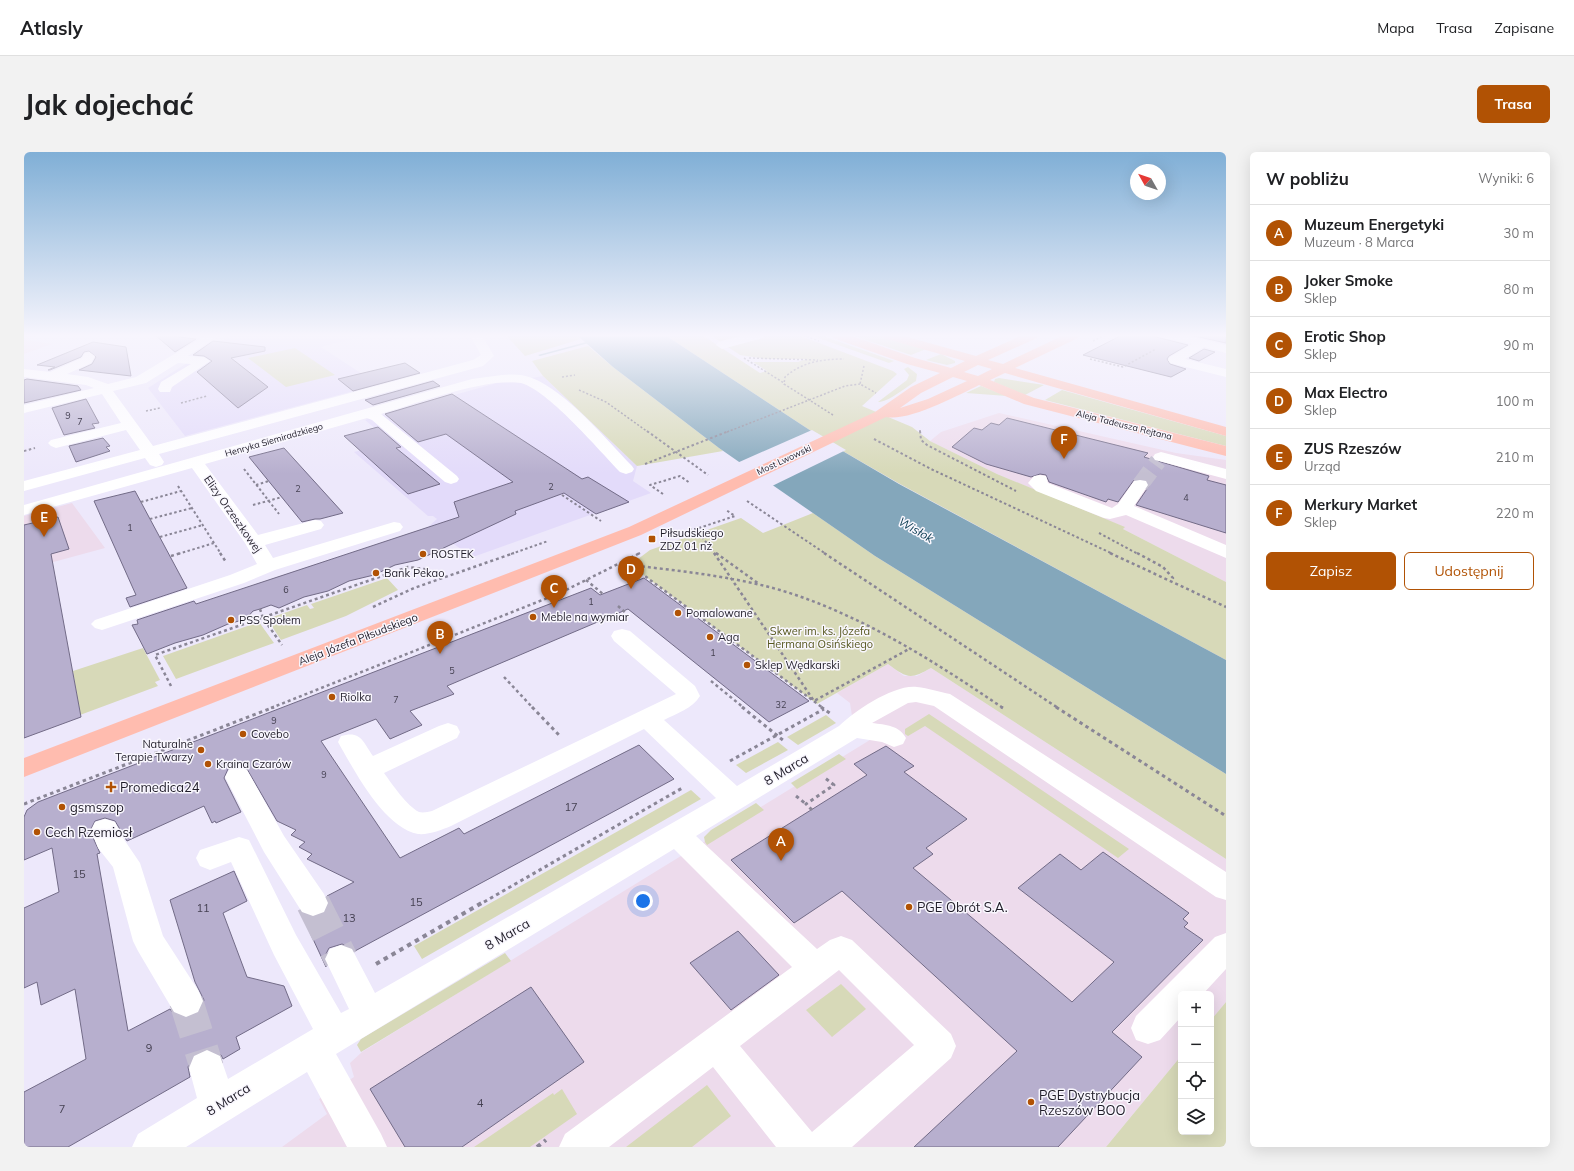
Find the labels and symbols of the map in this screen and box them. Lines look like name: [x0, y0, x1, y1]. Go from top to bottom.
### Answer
north arrow: [1130, 164, 1166, 200]
street label: Aleja Tadeusza Rejtana: [1075, 407, 1173, 442]
house number: 9: [65, 410, 71, 421]
house number: 7: [77, 416, 83, 427]
street label: Henryka Siemiradzkiego: [224, 420, 324, 460]
pin: F: [1051, 426, 1077, 459]
street label: Most Lwowski: [755, 442, 813, 477]
street label: Elizy Orzeszkowej: [201, 473, 265, 555]
house number: 2: [548, 481, 554, 492]
house number: 2: [295, 483, 301, 494]
house number: 4: [1183, 492, 1189, 503]
pin: E: [31, 504, 57, 537]
water label: Wisłok: [896, 514, 937, 546]
house number: 1: [127, 522, 133, 533]
place label: Piłsudskiego ZDZ 01 nż: [660, 526, 723, 553]
marker: Piłsudskiego ZDZ 01 nż: [647, 534, 657, 544]
place label: ROSTEK: [431, 547, 475, 561]
marker: ROSTEK: [418, 549, 428, 559]
pin: D: [618, 556, 644, 589]
place label: Bank Pekao: [384, 566, 444, 580]
marker: Bank Pekao: [371, 568, 381, 578]
pin: C: [541, 575, 567, 608]
house number: 6: [283, 584, 289, 595]
house number: 1: [588, 596, 594, 607]
place label: Pomalowane: [686, 606, 753, 620]
marker: Pomalowane: [673, 608, 683, 618]
street label: Aleja Józefa Piłsudskiego: [296, 610, 420, 668]
place label: Meble na wymiar: [541, 610, 629, 624]
marker: Meble na wymiar: [528, 612, 538, 622]
place label: PSS Społem: [239, 613, 301, 627]
marker: PSS Społem: [226, 615, 236, 625]
pin: B: [427, 621, 453, 654]
park label: Skwer im. ks. Józefa Hermana Osińskiego: [767, 624, 873, 651]
place label: Aga: [718, 630, 739, 644]
marker: Aga: [705, 632, 715, 642]
house number: 1: [710, 647, 716, 658]
place label: Sklep Wędkarski: [755, 658, 840, 672]
marker: Sklep Wędkarski: [742, 660, 752, 670]
house number: 5: [449, 665, 455, 676]
place label: Riolka: [340, 690, 371, 704]
marker: Riolka: [327, 692, 337, 702]
house number: 7: [393, 694, 399, 705]
house number: 32: [776, 699, 786, 710]
house number: 9: [271, 715, 277, 726]
place label: Covebo: [251, 727, 289, 741]
marker: Covebo: [238, 729, 248, 739]
place label: Naturalne Terapie Twarzy: [115, 737, 193, 764]
marker: Naturalne Terapie Twarzy: [196, 745, 206, 755]
street label: 8 Marca: [761, 750, 811, 788]
place label: Kraina Czarów: [216, 757, 292, 771]
marker: Kraina Czarów: [203, 759, 213, 769]
house number: 9: [321, 769, 327, 780]
place label: Promedica24: [120, 779, 200, 795]
marker: Promedica24: [105, 781, 117, 793]
place label: gsmszop: [70, 799, 124, 815]
house number: 17: [564, 800, 578, 814]
marker: gsmszop: [57, 802, 67, 812]
place label: Cech Rzemiosł: [45, 824, 133, 840]
marker: Cech Rzemiosł: [32, 827, 42, 837]
pin: A: [768, 828, 794, 861]
house number: 15: [72, 867, 86, 881]
your location: [633, 891, 653, 911]
house number: 15: [409, 895, 423, 909]
place label: PGE Obrót S.A.: [917, 899, 1008, 915]
house number: 11: [196, 901, 210, 915]
marker: PGE Obrót S.A.: [904, 902, 914, 912]
house number: 13: [342, 911, 356, 925]
street label: 8 Marca: [482, 915, 532, 953]
house number: 9: [146, 1041, 152, 1055]
street label: 8 Marca: [203, 1079, 253, 1119]
place label: PGE Dystrybucja Rzeszów BOO: [1039, 1087, 1140, 1118]
house number: 4: [477, 1096, 484, 1110]
marker: PGE Dystrybucja Rzeszów BOO: [1026, 1097, 1036, 1107]
house number: 7: [59, 1102, 65, 1116]

